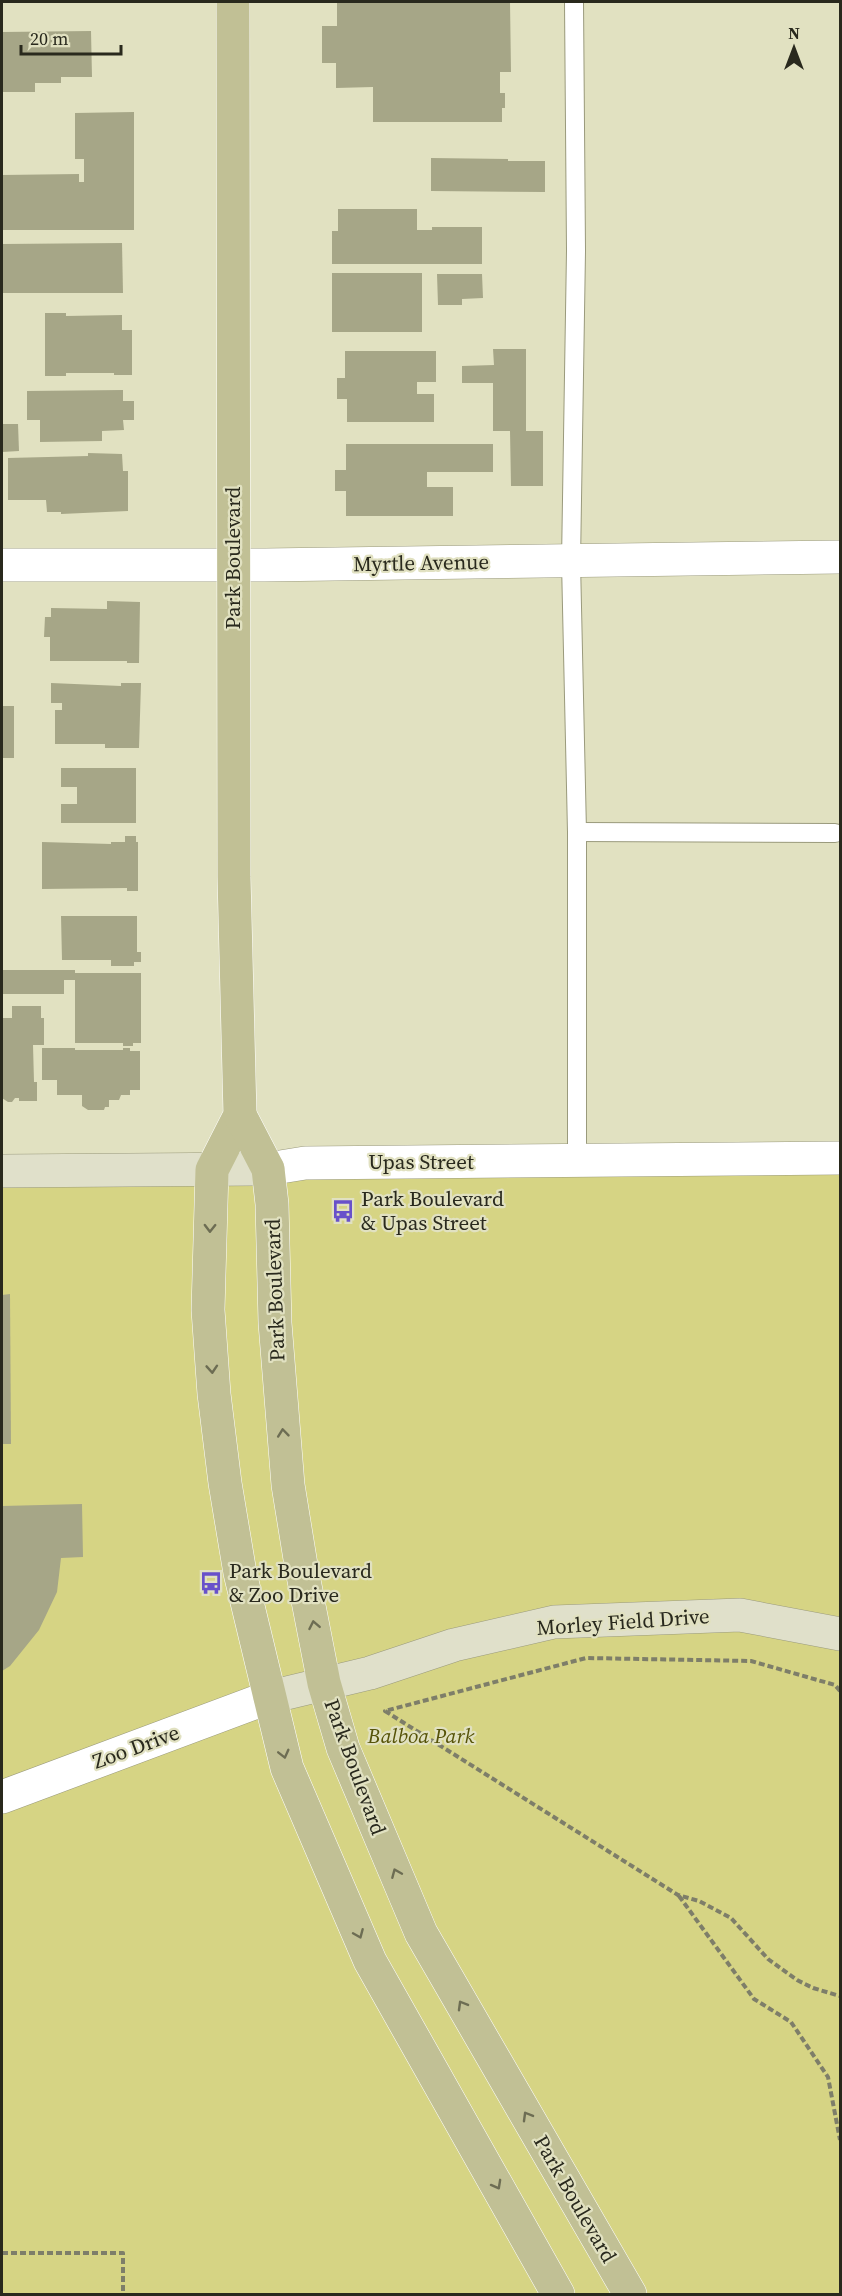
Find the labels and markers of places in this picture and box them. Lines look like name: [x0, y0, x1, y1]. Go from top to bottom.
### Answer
place label: Park Boulevard & Upas Street: [361, 1184, 504, 1237]
bus stop icon: Park Boulevard & Upas Street: [330, 1198, 356, 1224]
place label: Park Boulevard & Zoo Drive: [229, 1556, 372, 1609]
bus stop icon: Park Boulevard & Zoo Drive: [198, 1570, 224, 1596]

